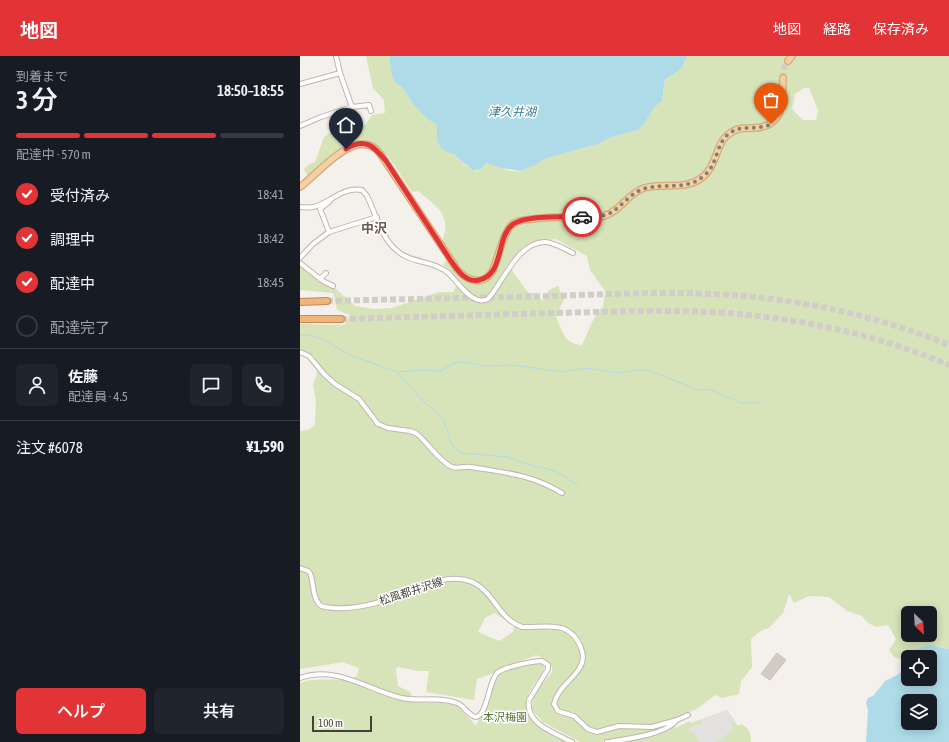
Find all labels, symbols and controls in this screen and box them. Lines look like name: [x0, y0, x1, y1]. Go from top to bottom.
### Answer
text: 地図: [20, 19, 58, 41]
text: 地図: [773, 21, 801, 37]
text: 経路: [823, 21, 851, 37]
text: 保存済み: [873, 21, 929, 37]
text: 到着まで: [16, 69, 68, 84]
text: 18:50–18:55: [217, 82, 284, 99]
pin: [754, 83, 788, 124]
text: 3 分: [16, 85, 58, 115]
icon: bag: [760, 89, 782, 111]
water label: 津久井湖: [488, 105, 538, 119]
pin: [329, 108, 363, 149]
icon: home: [335, 114, 357, 136]
text: 配達中 · 570 m: [16, 147, 91, 162]
icon: check: [16, 183, 38, 205]
text: 受付済み: [50, 187, 110, 204]
text: 18:41: [257, 187, 284, 202]
courier: [562, 197, 602, 237]
icon: car: [571, 206, 593, 228]
district label: 中沢: [361, 221, 387, 236]
icon: check: [16, 227, 38, 249]
text: 調理中: [50, 231, 95, 248]
text: 18:42: [257, 231, 284, 246]
icon: check: [16, 271, 38, 293]
text: 配達中: [50, 275, 95, 292]
text: 18:45: [257, 275, 284, 290]
text: 配達完了: [50, 319, 110, 336]
button: person: [16, 364, 58, 406]
button: chat: [190, 364, 232, 406]
button: phone: [242, 364, 284, 406]
text: 佐藤: [68, 368, 98, 385]
text: 配達員 · 4.5: [68, 389, 128, 404]
text: ¥1,590: [246, 438, 284, 455]
text: 注文 #6078: [16, 439, 83, 456]
street label: 松風都井沢線: [378, 575, 444, 607]
north arrow: [901, 606, 937, 642]
map controls: [901, 606, 937, 730]
button: locate: [901, 650, 937, 686]
button: ヘルプ: [16, 688, 146, 734]
button: 共有: [154, 688, 284, 734]
button: layers: [901, 694, 937, 730]
park label: 本沢梅園: [483, 711, 527, 723]
scale bar: [312, 714, 372, 733]
text: 100 m: [318, 717, 343, 729]

